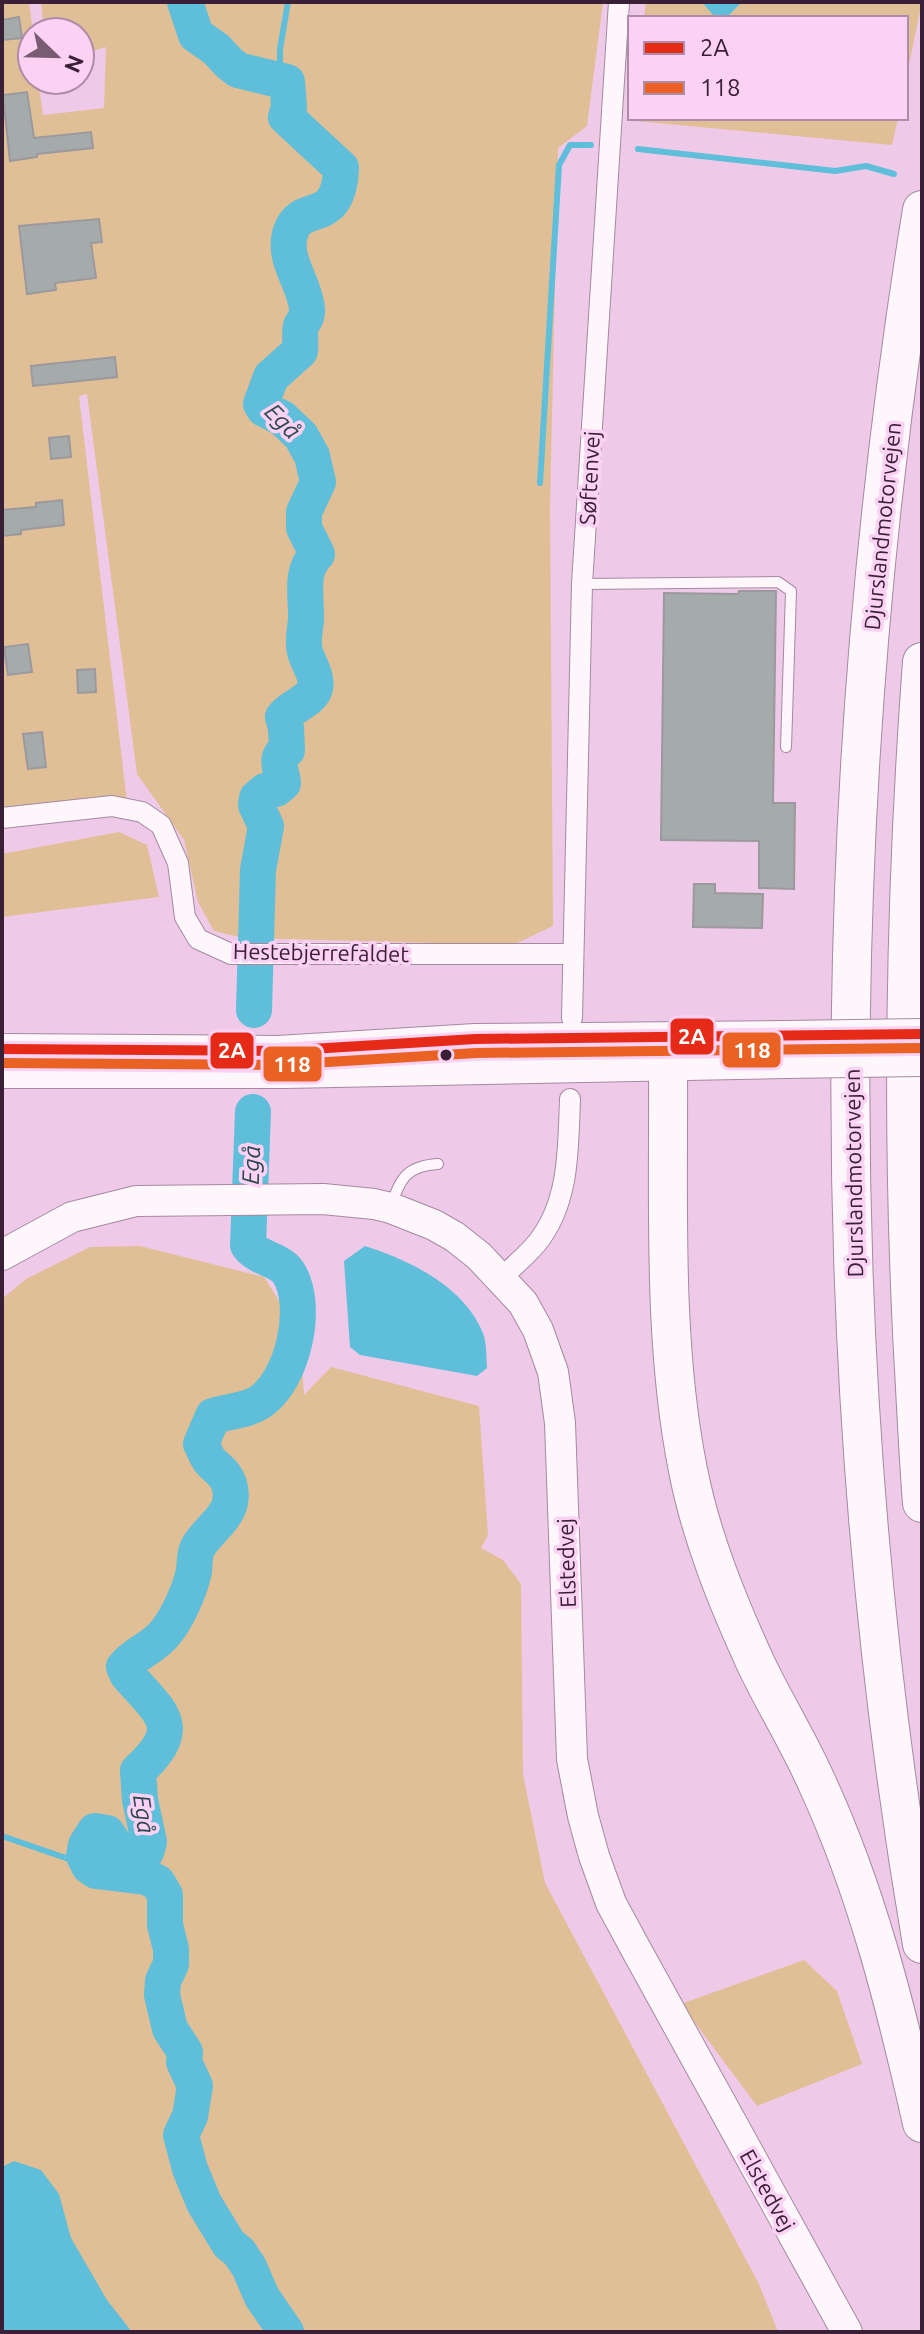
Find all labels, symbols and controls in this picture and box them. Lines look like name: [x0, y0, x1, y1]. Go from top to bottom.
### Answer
north arrow: [16, 16, 96, 96]
legend: [628, 16, 908, 120]
text: 2A: [700, 34, 730, 61]
text: N: [60, 52, 90, 76]
text: 118: [700, 74, 741, 101]
water label: Egå: [260, 398, 306, 444]
street label: Djurslandmotorvejen: [859, 421, 905, 631]
street label: Søftenvej: [574, 430, 604, 526]
street label: Hestebjerrefaldet: [233, 938, 410, 966]
line badge: 2A: [669, 1017, 715, 1056]
text: 2A: [678, 1023, 706, 1048]
line badge: 2A: [209, 1031, 255, 1070]
line badge: 118: [721, 1031, 782, 1069]
text: 2A: [218, 1037, 246, 1062]
text: 118: [733, 1037, 771, 1062]
line badge: 118: [262, 1045, 323, 1083]
unlabelled marker: [438, 1047, 454, 1063]
text: 118: [273, 1051, 311, 1076]
street label: Djurslandmotorvejen: [839, 1068, 867, 1278]
water label: Egå: [237, 1145, 265, 1185]
street label: Elstedvej: [552, 1518, 580, 1608]
water label: Egå: [128, 1793, 160, 1835]
street label: Elstedvej: [735, 2145, 801, 2235]

